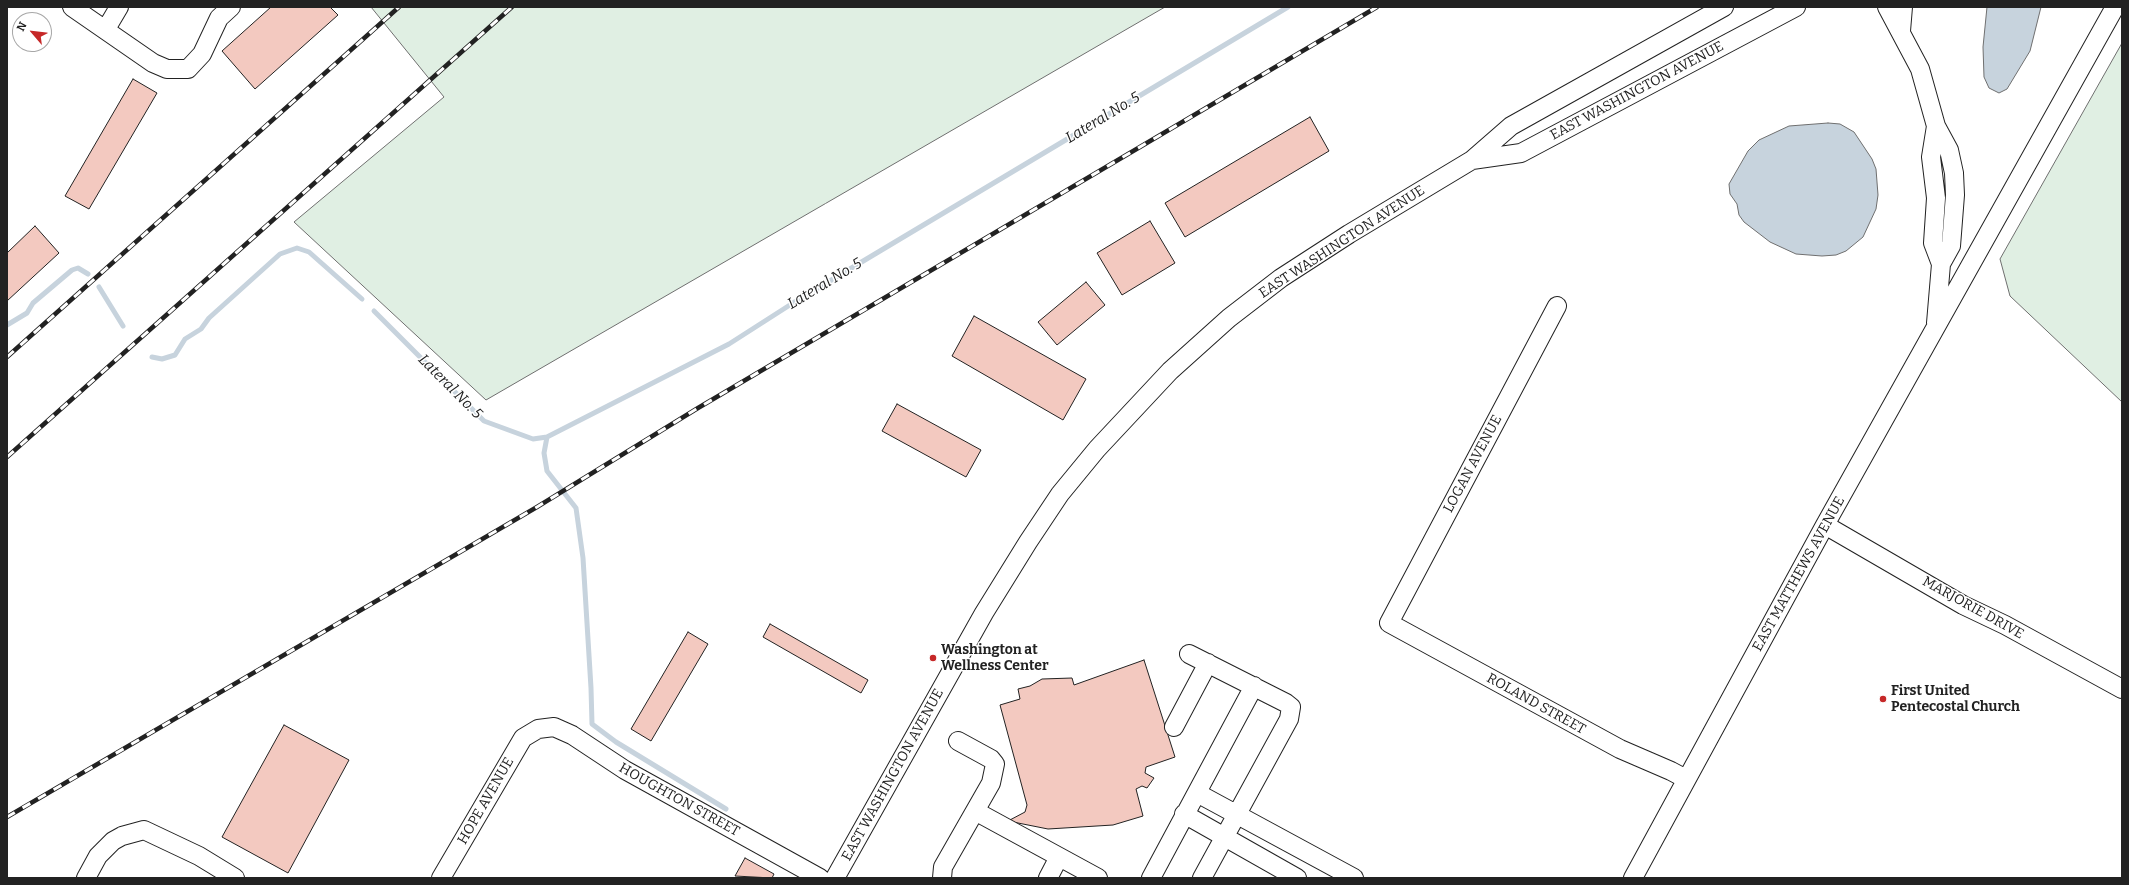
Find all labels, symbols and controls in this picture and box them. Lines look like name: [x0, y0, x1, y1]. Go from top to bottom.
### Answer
north arrow: [12, 12, 52, 52]
text: N: [14, 20, 30, 33]
street label: EAST WASHINGTON AVENUE: [1547, 38, 1727, 144]
water label: Lateral No. 5: [1062, 89, 1144, 147]
street label: EAST WASHINGTON AVENUE: [1256, 182, 1428, 302]
water label: Lateral No. 5: [784, 255, 866, 313]
water label: Lateral No. 5: [414, 351, 486, 423]
street label: LOGAN AVENUE: [1440, 412, 1506, 516]
street label: EAST MATTHEWS AVENUE: [1749, 494, 1849, 654]
street label: MARJORIE DRIVE: [1919, 573, 2027, 643]
place label: Washington at Wellness Center: [941, 642, 1049, 674]
marker: Washington at Wellness Center: [928, 653, 938, 663]
street label: ROLAND STREET: [1484, 670, 1588, 738]
place label: First United Pentecostal Church: [1891, 683, 2020, 716]
street label: EAST WASHINGTON AVENUE: [839, 686, 947, 864]
marker: First United Pentecostal Church: [1878, 694, 1888, 704]
street label: HOPE AVENUE: [454, 754, 518, 848]
street label: HOUGHTON STREET: [616, 760, 742, 840]

